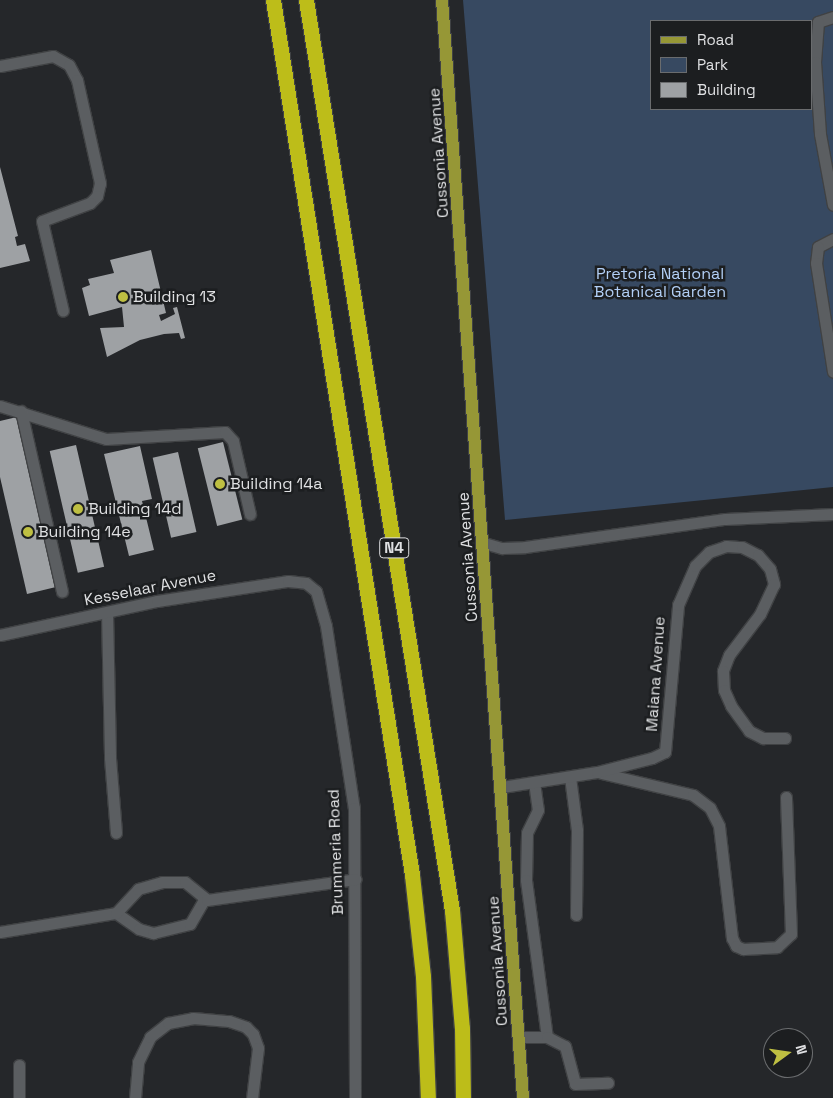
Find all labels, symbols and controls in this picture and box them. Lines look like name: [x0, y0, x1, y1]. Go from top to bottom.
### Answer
legend: [650, 20, 813, 110]
text: Road: [697, 30, 734, 49]
text: Park: [697, 55, 728, 74]
text: Building: [697, 80, 756, 99]
street label: Cussonia Avenue: [425, 87, 453, 219]
park label: Pretoria National Botanical Garden: [594, 264, 726, 302]
place label: Building 13: [133, 287, 216, 307]
marker: Building 13: [117, 291, 129, 303]
place label: Building 14a: [230, 474, 323, 494]
marker: Building 14a: [214, 478, 226, 490]
street label: Cussonia Avenue: [454, 491, 482, 623]
place label: Building 14d: [88, 499, 182, 519]
marker: Building 14d: [72, 503, 84, 515]
place label: Building 14e: [38, 522, 131, 542]
marker: Building 14e: [22, 526, 34, 538]
road number: N4: [379, 536, 409, 560]
street label: Kesselaar Avenue: [82, 566, 218, 610]
street label: Maiana Avenue: [642, 616, 670, 732]
street label: Brummeria Road: [324, 789, 348, 915]
street label: Cussonia Avenue: [484, 895, 512, 1027]
north arrow: [763, 1028, 813, 1078]
text: N: [792, 1043, 811, 1056]

